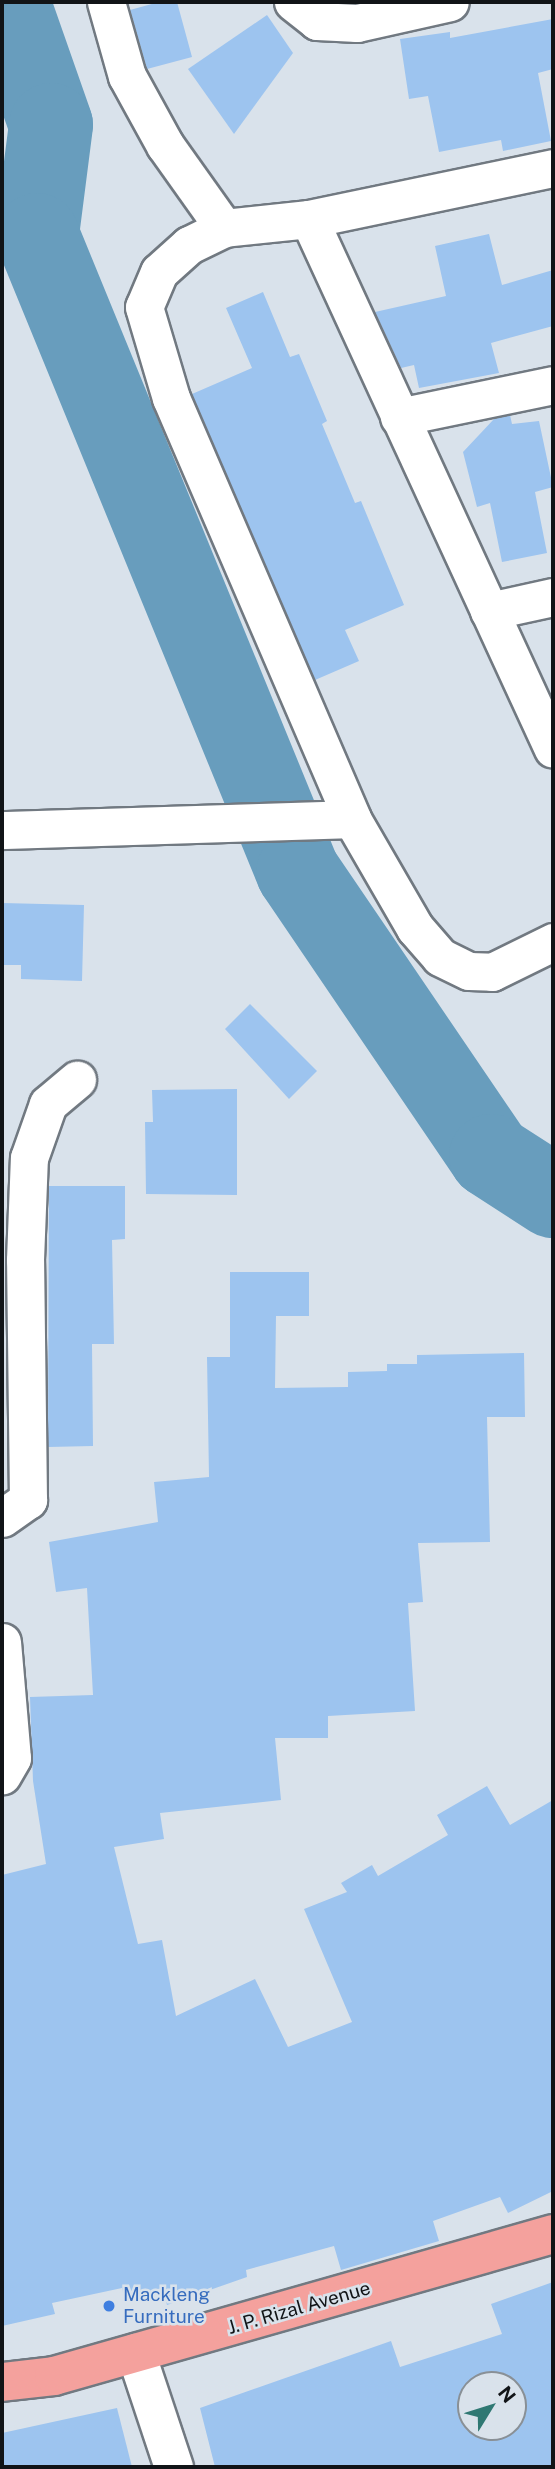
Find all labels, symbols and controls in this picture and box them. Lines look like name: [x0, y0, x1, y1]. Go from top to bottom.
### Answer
street label: J. P. Rizal Avenue: [225, 2277, 373, 2339]
place label: Mackleng Furniture: [123, 2284, 210, 2328]
marker: Mackleng Furniture: [101, 2298, 117, 2314]
north arrow: [457, 2371, 527, 2441]
text: N: [494, 2382, 520, 2407]

